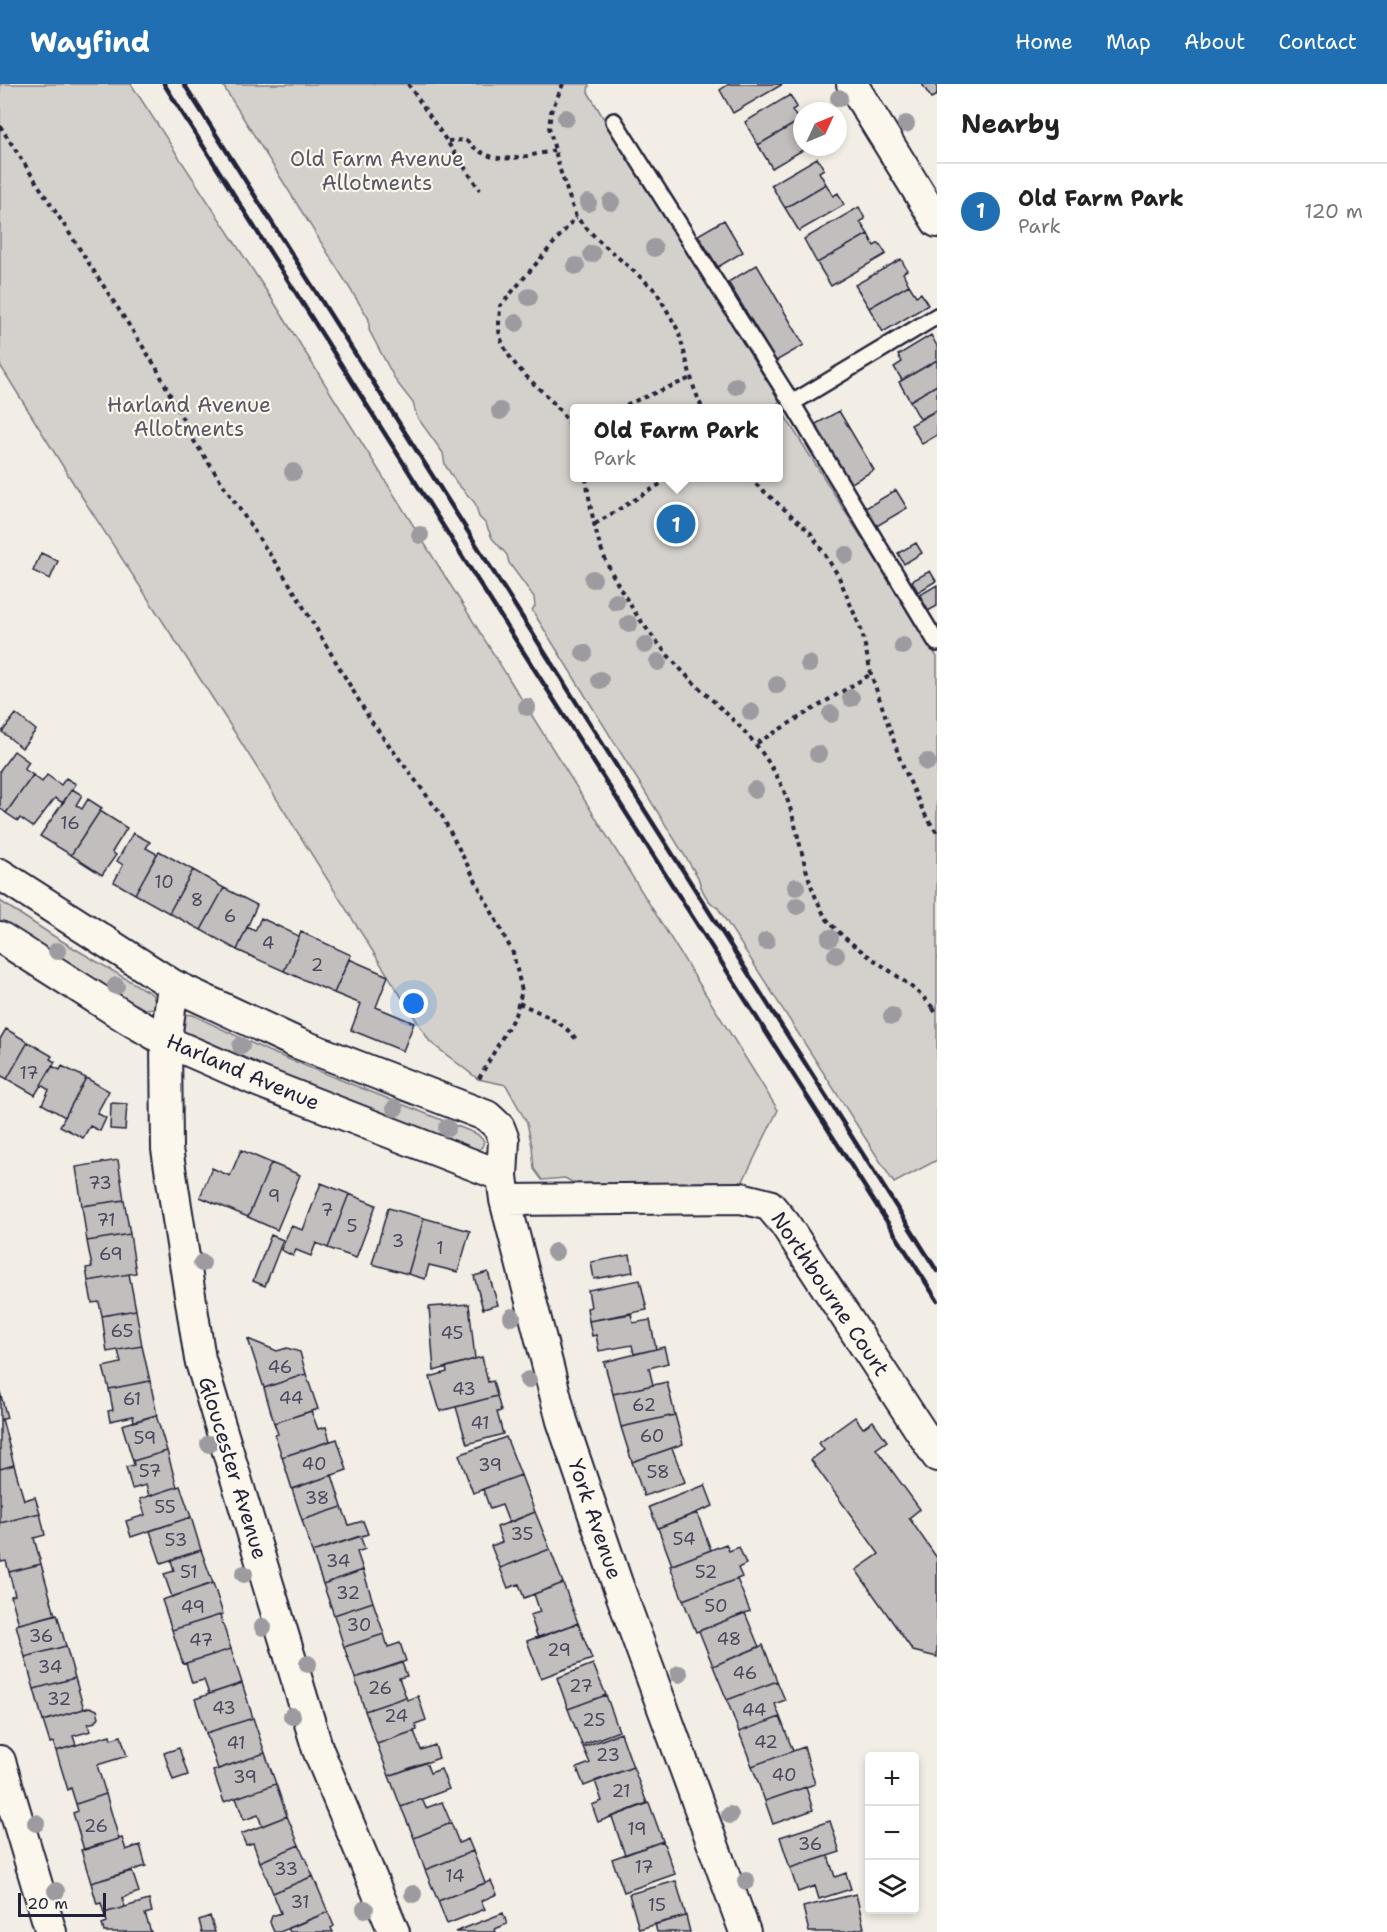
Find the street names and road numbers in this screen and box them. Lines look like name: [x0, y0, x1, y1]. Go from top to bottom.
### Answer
street label: Harland Avenue: [162, 1027, 324, 1117]
street label: Northbourne Court: [764, 1206, 896, 1382]
street label: Gloucester Avenue: [192, 1373, 274, 1563]
street label: York Avenue: [561, 1455, 629, 1583]

